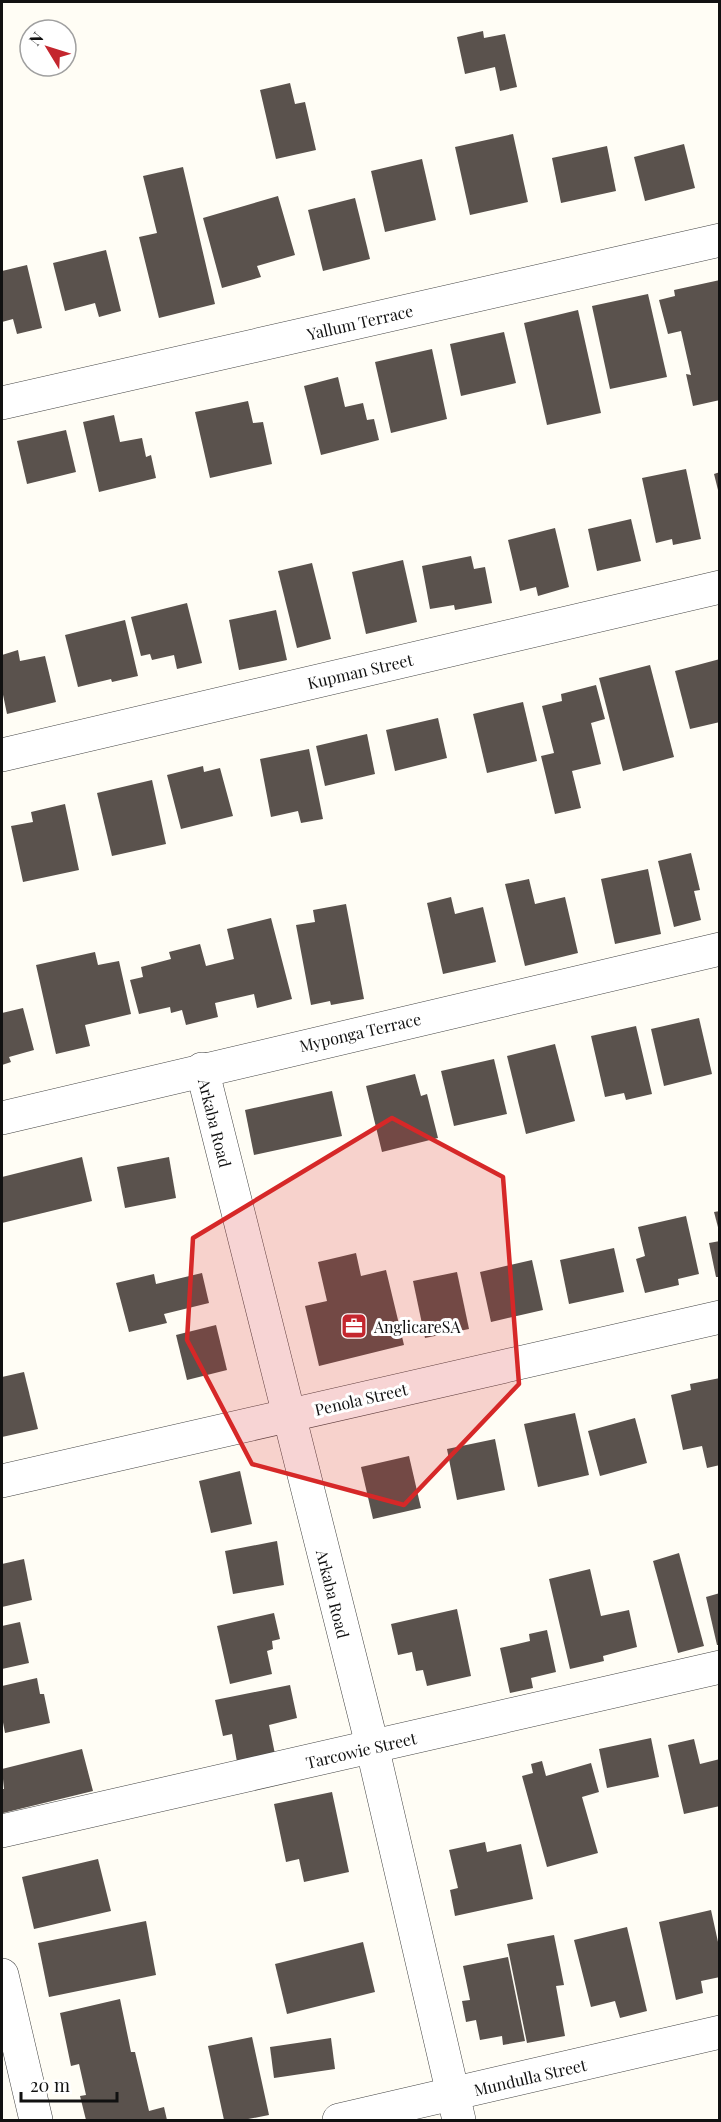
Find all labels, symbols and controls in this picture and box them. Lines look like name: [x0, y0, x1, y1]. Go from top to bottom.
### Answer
north arrow: [18, 18, 78, 78]
text: N: [24, 27, 48, 49]
street label: Yallum Terrace: [304, 300, 415, 345]
street label: Kupman Street: [305, 649, 415, 693]
street label: Myponga Terrace: [297, 1008, 423, 1056]
street label: Arkaba Road: [194, 1076, 236, 1170]
office icon: AnglicareSA: [339, 1311, 369, 1341]
place label: AnglicareSA: [373, 1316, 461, 1337]
street label: Penola Street: [312, 1378, 410, 1420]
street label: Arkaba Road: [312, 1547, 354, 1641]
street label: Tarcowie Street: [304, 1727, 419, 1773]
street label: Mundulla Street: [472, 2054, 589, 2100]
scale bar: [21, 2065, 117, 2103]
text: 20 m: [30, 2073, 70, 2097]

